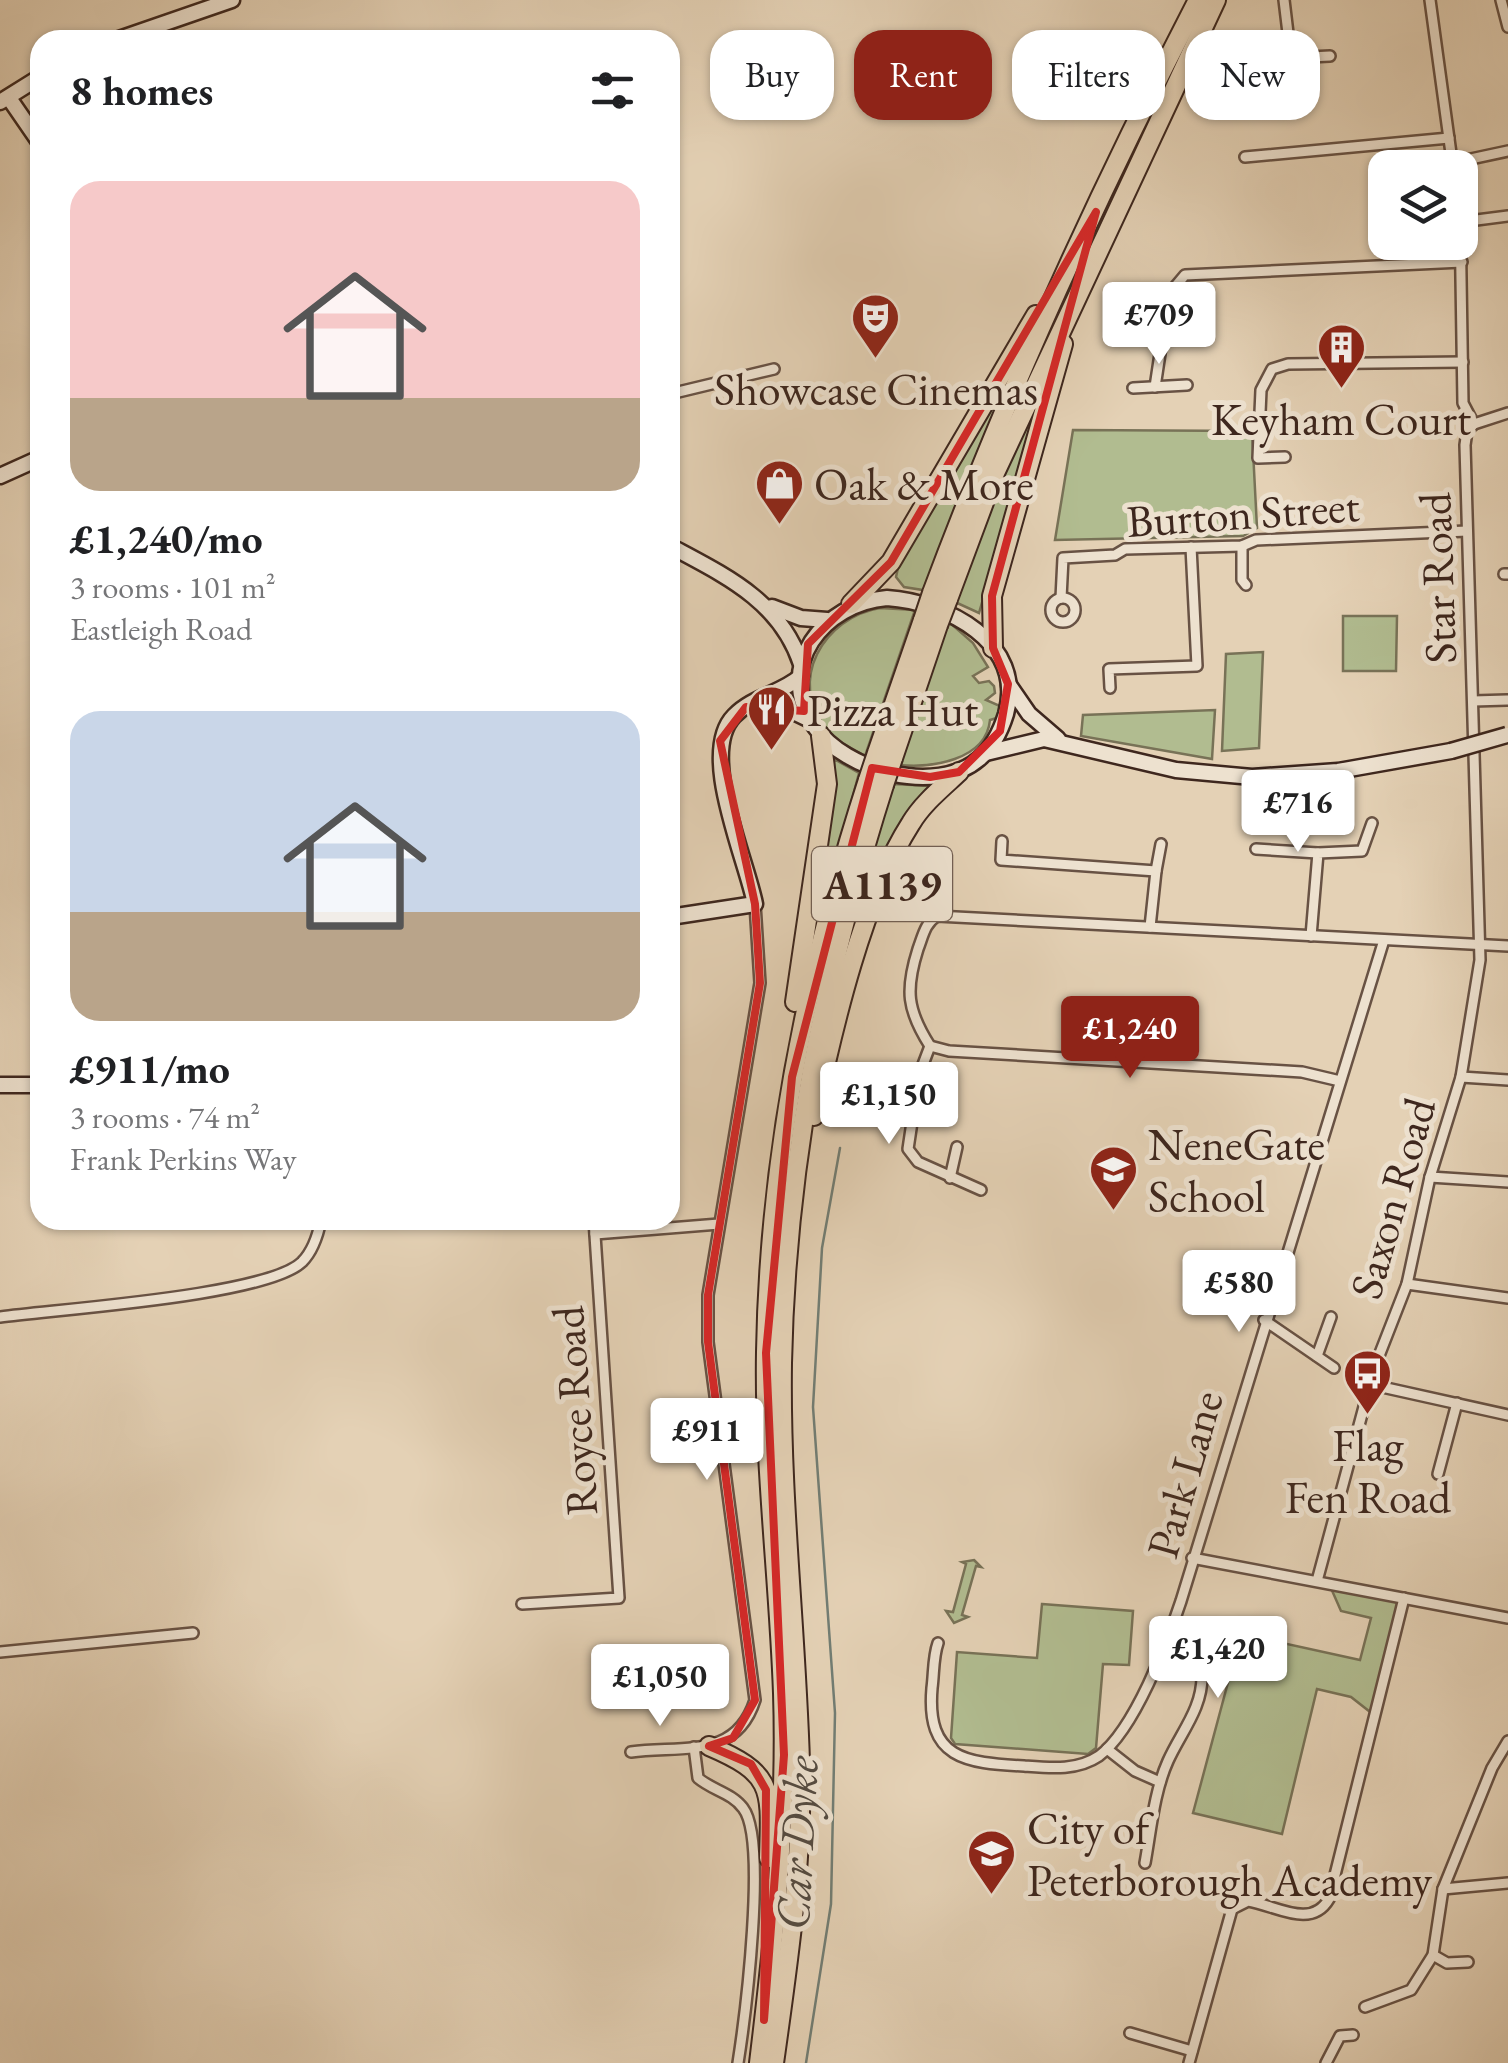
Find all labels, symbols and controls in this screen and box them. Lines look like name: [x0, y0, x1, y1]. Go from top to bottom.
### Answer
chip: Buy: [710, 30, 834, 120]
chip: Rent: [854, 30, 992, 120]
chip: Filters: [1012, 30, 1165, 120]
chip: New: [1185, 30, 1320, 120]
text: 8 homes: [70, 63, 213, 118]
icon: filters: [585, 63, 640, 118]
map controls: [1368, 150, 1478, 260]
button: layers: [1368, 150, 1478, 260]
icon: home: [265, 246, 445, 426]
pin: £709: [1100, 282, 1218, 367]
theatre icon: Showcase Cinemas: [850, 292, 902, 360]
text: £709: [1125, 293, 1193, 335]
building icon: Keyham Court: [1315, 322, 1367, 390]
place label: Showcase Cinemas: [714, 360, 1038, 418]
place label: Keyham Court: [1211, 390, 1471, 448]
place label: Oak & More: [814, 455, 1034, 513]
shop icon: Oak & More: [753, 458, 805, 526]
street label: Burton Street: [1125, 476, 1361, 550]
street label: Star Road: [1405, 491, 1469, 665]
text: £1,240/mo: [70, 511, 263, 566]
text: 3 rooms · 101 m²: [70, 566, 276, 608]
text: Eastleigh Road: [70, 608, 252, 650]
place label: Pizza Hut: [807, 681, 978, 739]
restaurant icon: Pizza Hut: [746, 684, 798, 752]
pin: £716: [1239, 770, 1357, 855]
icon: home: [265, 776, 445, 956]
text: £716: [1264, 781, 1332, 823]
road number: A1139: [812, 847, 952, 921]
pin: £1,240: [1049, 996, 1211, 1081]
text: £1,240: [1083, 1007, 1177, 1049]
text: £911/mo: [70, 1041, 230, 1096]
pin: £1,150: [808, 1062, 970, 1147]
text: £1,150: [842, 1073, 936, 1115]
street label: Saxon Road: [1336, 1091, 1448, 1305]
text: 3 rooms · 74 m²: [70, 1096, 260, 1138]
place label: NeneGate School: [1148, 1115, 1325, 1225]
text: Frank Perkins Way: [70, 1138, 296, 1180]
school or university icon: NeneGate School: [1087, 1144, 1139, 1212]
pin: £580: [1180, 1250, 1298, 1335]
text: £580: [1205, 1261, 1273, 1303]
street label: Royce Road: [538, 1304, 610, 1518]
bus stop icon: Flag Fen Road: [1342, 1348, 1394, 1416]
street label: Park Lane: [1133, 1384, 1235, 1564]
pin: £911: [648, 1398, 766, 1483]
text: £911: [673, 1409, 741, 1451]
place label: Flag Fen Road: [1285, 1416, 1451, 1526]
pin: £1,420: [1137, 1616, 1299, 1701]
text: £1,420: [1171, 1627, 1265, 1669]
pin: £1,050: [579, 1644, 741, 1729]
text: £1,050: [613, 1655, 707, 1697]
water label: Car Dyke: [760, 1754, 832, 1932]
place label: City of Peterborough Academy: [1027, 1799, 1432, 1909]
school or university icon: City of Peterborough Academy: [966, 1828, 1018, 1896]

